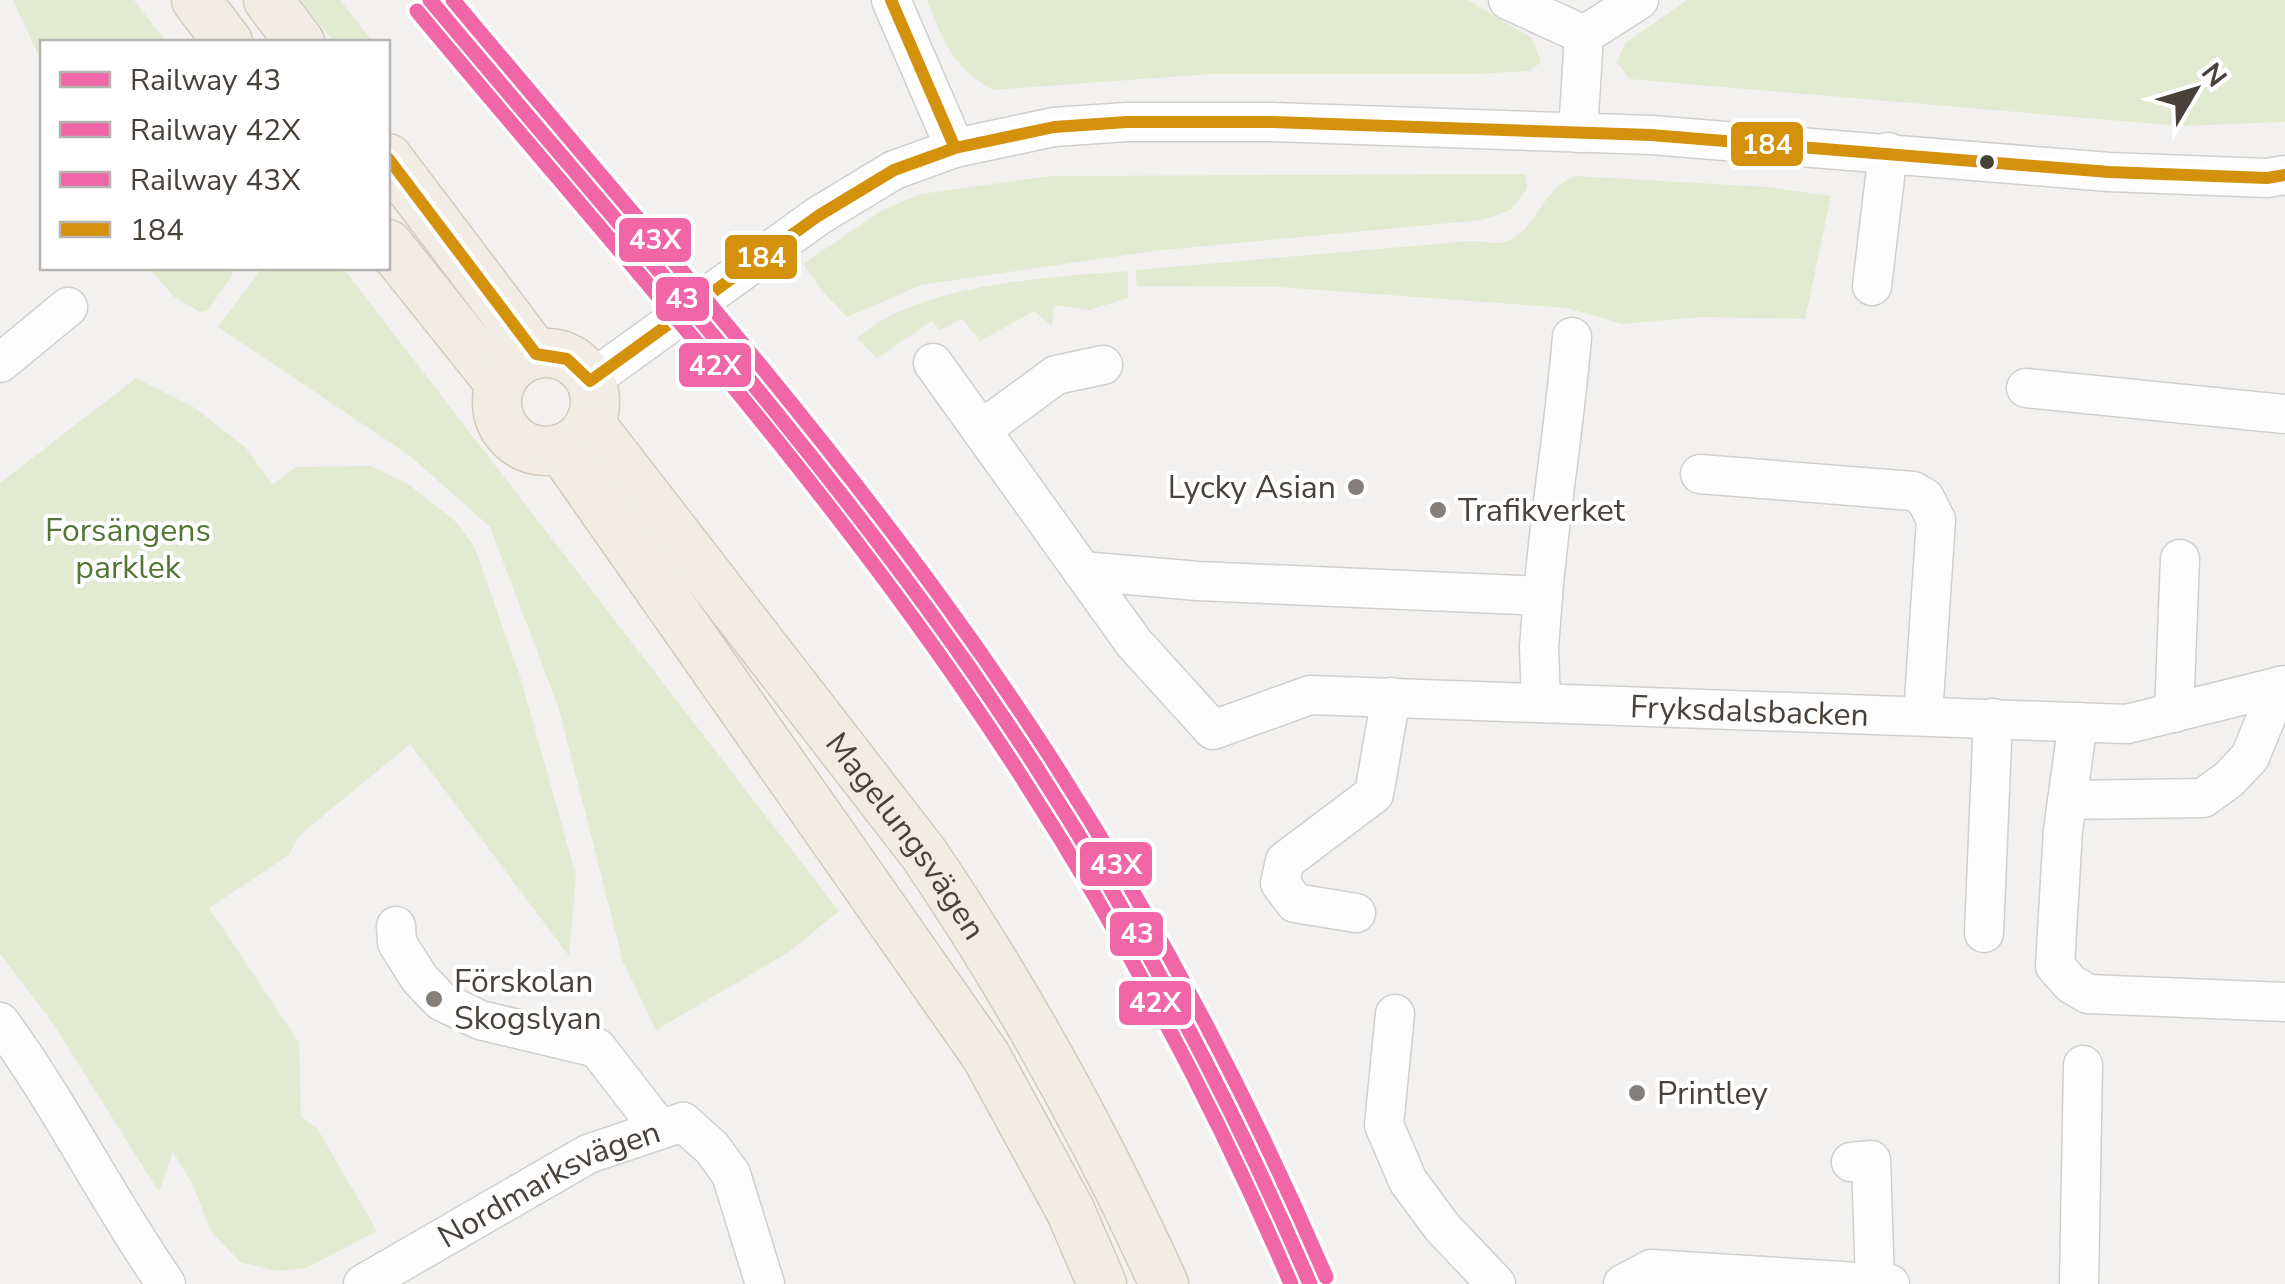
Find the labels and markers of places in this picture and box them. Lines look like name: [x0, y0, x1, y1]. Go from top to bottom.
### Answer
unlabelled marker: [1977, 152, 1997, 172]
place label: Lycky Asian: [1168, 466, 1336, 509]
marker: Lycky Asian: [1345, 476, 1367, 498]
place label: Trafikverket: [1458, 489, 1626, 532]
marker: Trafikverket: [1427, 499, 1449, 521]
place label: Förskolan Skogslyan: [454, 960, 602, 1040]
marker: Förskolan Skogslyan: [423, 988, 445, 1010]
place label: Printley: [1657, 1072, 1768, 1115]
marker: Printley: [1626, 1082, 1648, 1104]

